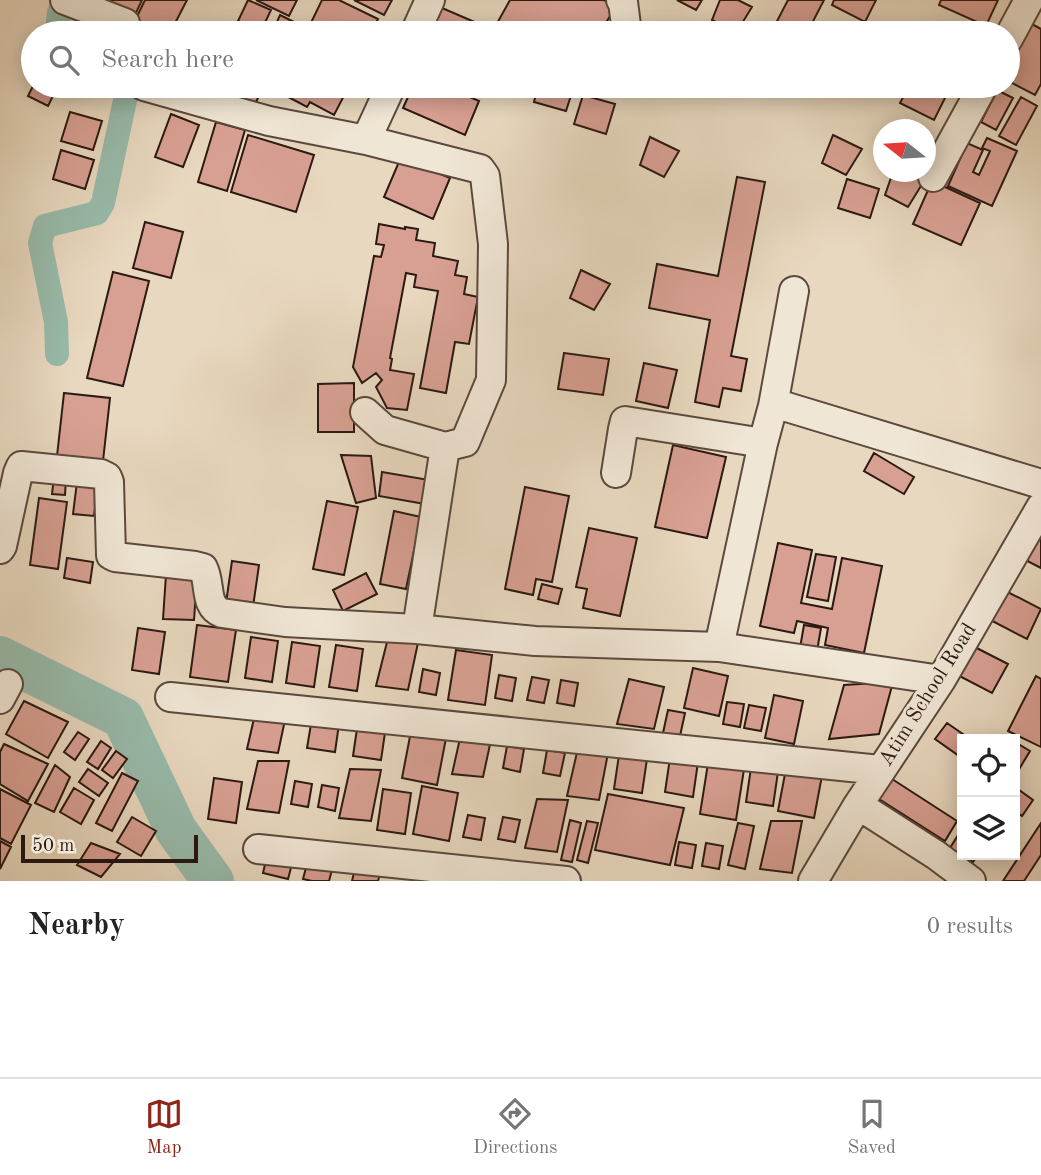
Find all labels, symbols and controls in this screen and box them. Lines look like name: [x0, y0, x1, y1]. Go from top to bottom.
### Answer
search box: [21, 21, 1020, 98]
icon: search: [45, 41, 83, 79]
text: Search here: [101, 47, 234, 73]
north arrow: [873, 119, 936, 182]
street label: Atim School Road: [876, 620, 980, 770]
map controls: [957, 734, 1020, 860]
button: locate: [957, 734, 1020, 797]
button: layers: [957, 797, 1020, 860]
scale bar: [21, 832, 198, 864]
text: 50 m: [32, 837, 74, 856]
text: Nearby: [28, 911, 125, 941]
text: 0 results: [927, 915, 1013, 938]
tab: Map: [145, 1095, 183, 1160]
tab: Directions: [473, 1095, 558, 1160]
tab: Saved: [848, 1095, 896, 1160]

